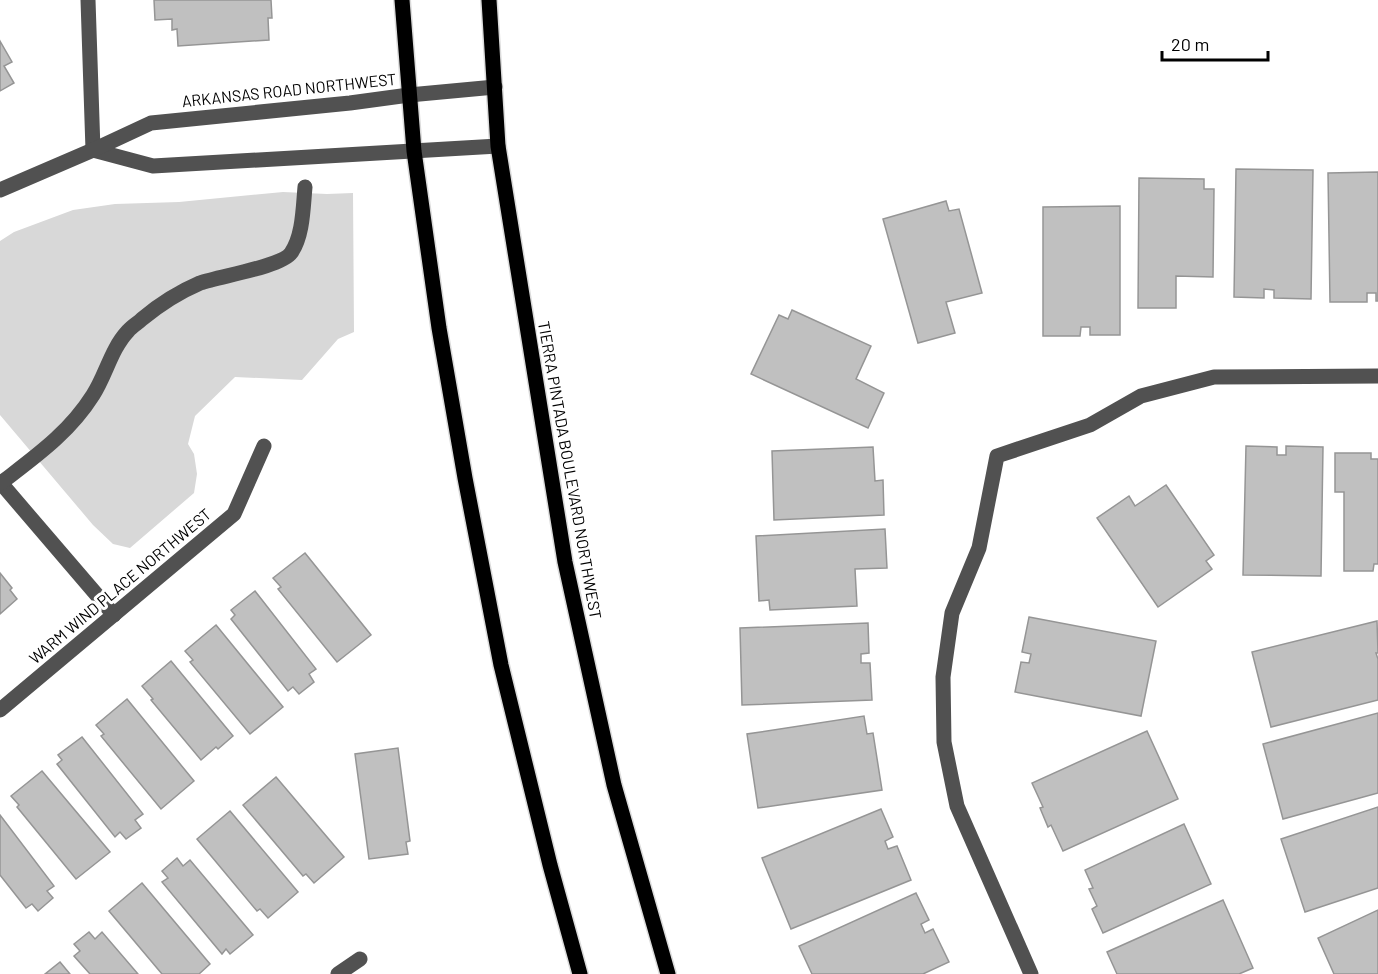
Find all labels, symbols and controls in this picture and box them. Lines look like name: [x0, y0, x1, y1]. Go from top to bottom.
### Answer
scale bar: [1162, 24, 1268, 62]
text: 20 m: [1171, 33, 1209, 55]
street label: ARKANSAS ROAD NORTHWEST: [181, 69, 397, 110]
street label: TIERRA PINTADA BOULEVARD NORTHWEST: [535, 319, 606, 620]
street label: WARM WIND PLACE NORTHWEST: [25, 504, 215, 667]

